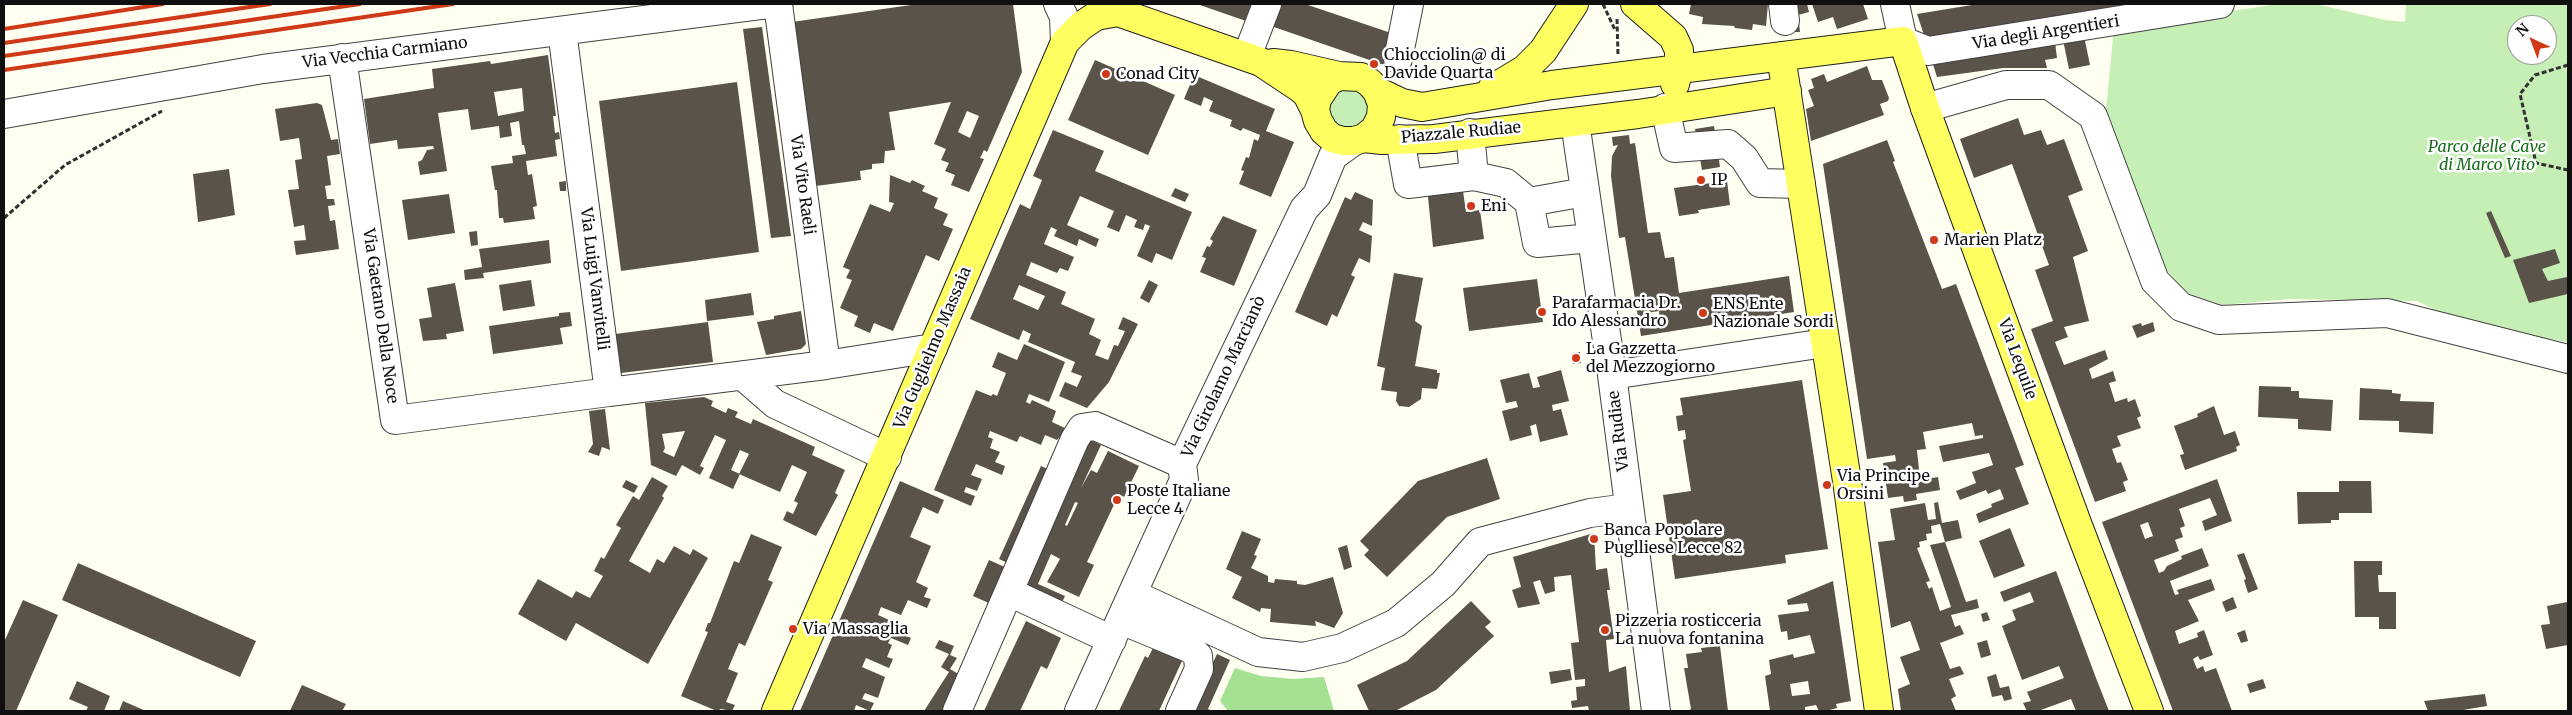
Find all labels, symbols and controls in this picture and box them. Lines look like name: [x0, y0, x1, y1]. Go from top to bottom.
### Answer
street label: Via degli Argentieri: [1971, 12, 2121, 54]
north arrow: [2507, 15, 2557, 65]
text: N: [2512, 19, 2533, 40]
street label: Via Vecchia Carmiano: [301, 33, 469, 73]
place label: Chiocciolin@ di Davide Quarta: [1384, 45, 1506, 83]
marker: Chiocciolin@ di Davide Quarta: [1368, 58, 1380, 70]
place label: Conad City: [1116, 64, 1199, 84]
marker: Conad City: [1100, 68, 1112, 80]
street label: Piazzale Rudiae: [1400, 118, 1522, 148]
street label: Via Vito Raeli: [785, 134, 819, 236]
park label: Parco delle Cave di Marco Vito: [2428, 137, 2546, 175]
place label: IP: [1711, 170, 1727, 190]
marker: IP: [1695, 174, 1707, 186]
place label: Eni: [1481, 196, 1507, 216]
marker: Eni: [1465, 200, 1477, 212]
street label: Via Luigi Vanvitelli: [576, 207, 612, 351]
street label: Via Gaetano Della Noce: [358, 227, 402, 405]
place label: Marien Platz: [1944, 230, 2042, 250]
marker: Marien Platz: [1928, 234, 1940, 246]
street label: Via Guglielmo Massaia: [890, 264, 976, 432]
street label: Via Girolamo Marcianò: [1178, 293, 1270, 461]
place label: Parafarmacia Dr. Ido Alessandro: [1552, 293, 1681, 331]
place label: ENS Ente Nazionale Sordi: [1713, 294, 1834, 332]
marker: Parafarmacia Dr. Ido Alessandro: [1536, 306, 1548, 318]
marker: ENS Ente Nazionale Sordi: [1697, 307, 1709, 319]
street label: Via Lequile: [1993, 316, 2041, 402]
place label: La Gazzetta del Mezzogiorno: [1586, 339, 1715, 377]
marker: La Gazzetta del Mezzogiorno: [1570, 352, 1582, 364]
street label: Via Rudiae: [1605, 390, 1633, 472]
place label: Via Principe Orsini: [1837, 466, 1930, 504]
marker: Via Principe Orsini: [1821, 479, 1833, 491]
place label: Poste Italiane Lecce 4: [1127, 481, 1230, 519]
marker: Poste Italiane Lecce 4: [1111, 494, 1123, 506]
place label: Banca Popolare Puglliese Lecce 82: [1604, 520, 1743, 558]
marker: Banca Popolare Puglliese Lecce 82: [1588, 533, 1600, 545]
place label: Pizzeria rosticceria La nuova fontanina: [1615, 611, 1764, 649]
place label: Via Massaglia: [803, 619, 908, 639]
marker: Via Massaglia: [787, 623, 799, 635]
marker: Pizzeria rosticceria La nuova fontanina: [1599, 624, 1611, 636]

